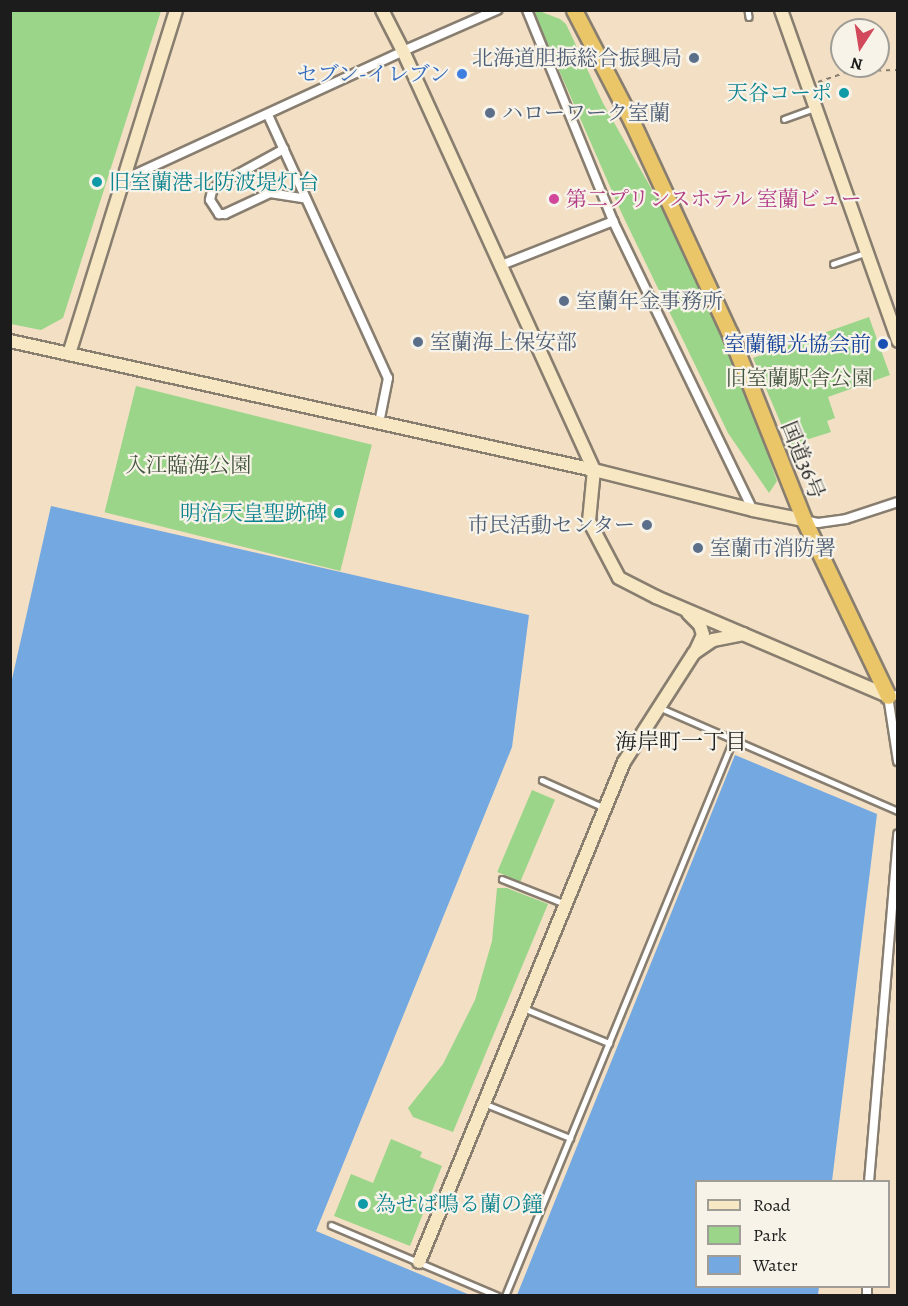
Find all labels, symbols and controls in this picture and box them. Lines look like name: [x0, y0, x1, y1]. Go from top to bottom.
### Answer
north arrow: [830, 18, 890, 78]
place label: 北海道胆振総合振興局: [472, 45, 682, 71]
marker: 北海道胆振総合振興局: [687, 51, 701, 65]
text: N: [849, 52, 865, 76]
place label: セブン-イレブン: [295, 61, 450, 87]
marker: セブン-イレブン: [455, 67, 469, 81]
place label: 天谷コーポ: [727, 80, 832, 106]
marker: 天谷コーポ: [837, 86, 851, 100]
place label: ハローワーク室蘭: [502, 100, 670, 126]
marker: ハローワーク室蘭: [483, 106, 497, 120]
place label: 旧室蘭港北防波堤灯台: [109, 169, 319, 195]
marker: 旧室蘭港北防波堤灯台: [90, 175, 104, 189]
place label: 第二プリンスホテル 室蘭ビュー: [566, 186, 864, 212]
marker: 第二プリンスホテル 室蘭ビュー: [547, 192, 561, 206]
place label: 室蘭年金事務所: [576, 288, 723, 314]
marker: 室蘭年金事務所: [557, 294, 571, 308]
place label: 室蘭海上保安部: [430, 329, 577, 355]
place label: 室蘭観光協会前: [724, 331, 871, 357]
marker: 室蘭海上保安部: [411, 335, 425, 349]
marker: 室蘭観光協会前: [876, 337, 890, 351]
park label: 旧室蘭駅舎公園: [726, 365, 872, 391]
street label: 国道36号: [776, 418, 830, 502]
park label: 入江臨海公園: [125, 452, 251, 478]
place label: 明治天皇聖跡碑: [180, 500, 327, 526]
marker: 明治天皇聖跡碑: [332, 506, 346, 520]
place label: 市民活動センター: [467, 512, 635, 538]
marker: 市民活動センター: [640, 518, 654, 532]
place label: 室蘭市消防署: [710, 535, 836, 561]
marker: 室蘭市消防署: [691, 541, 705, 555]
district label: 海岸町一丁目: [615, 730, 747, 756]
legend: [695, 1180, 890, 1288]
place label: 為せば鳴る蘭の鐘: [375, 1191, 543, 1217]
text: Road: [753, 1193, 790, 1217]
marker: 為せば鳴る蘭の鐘: [356, 1197, 370, 1211]
text: Park: [753, 1223, 787, 1247]
text: Water: [753, 1253, 798, 1277]

